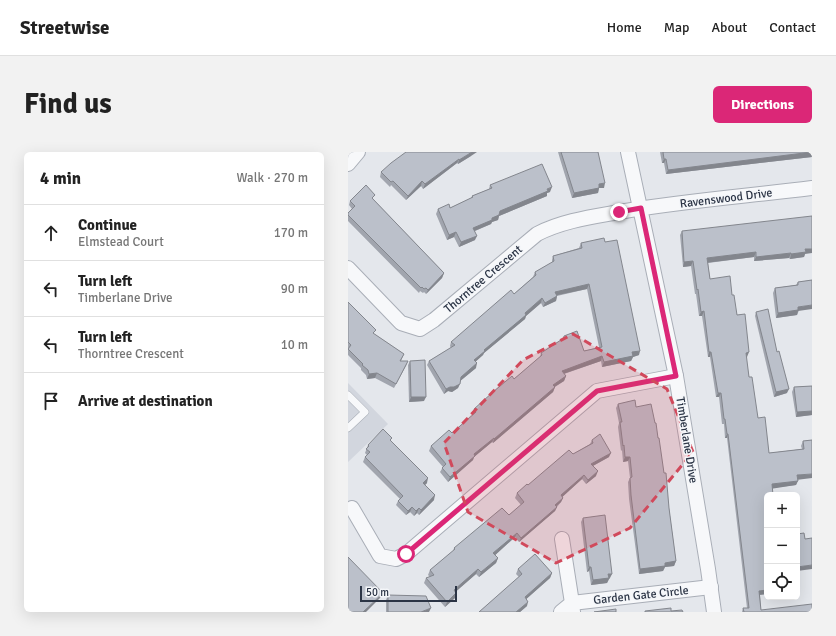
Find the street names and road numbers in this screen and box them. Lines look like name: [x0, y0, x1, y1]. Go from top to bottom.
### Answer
street label: Ravenswood Drive: [679, 185, 773, 212]
street label: Thorntree Crescent: [441, 242, 526, 317]
street label: Timberlane Drive: [672, 396, 701, 484]
street label: Garden Gate Circle: [593, 583, 689, 608]

